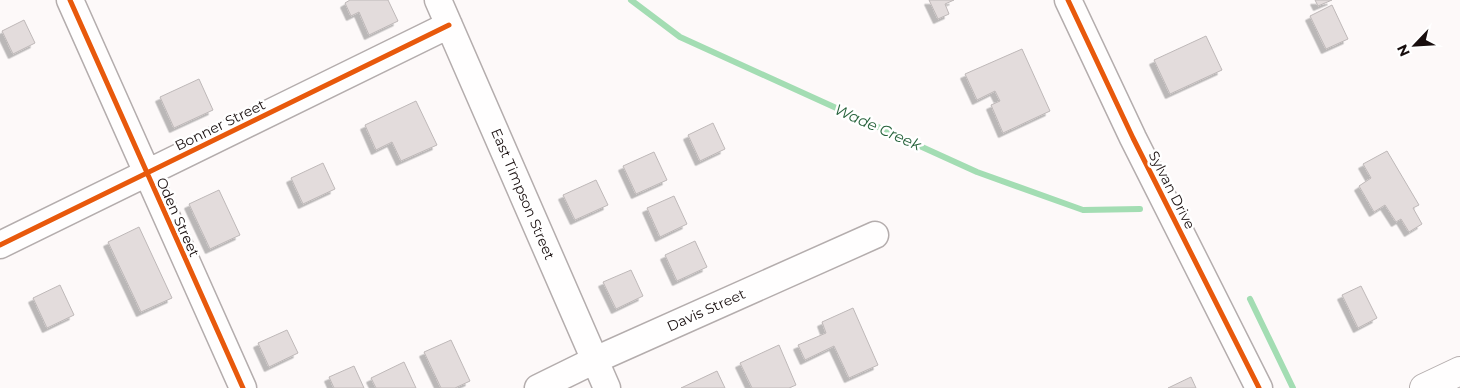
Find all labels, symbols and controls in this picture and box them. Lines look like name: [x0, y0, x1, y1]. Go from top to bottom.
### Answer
north arrow: [1390, 20, 1440, 70]
text: N: [1393, 42, 1414, 59]
street label: Bonner Street: [172, 95, 268, 155]
water label: Wade Creek: [832, 100, 925, 155]
street label: East Timpson Street: [487, 126, 559, 263]
street label: Sylvan Drive: [1145, 148, 1199, 232]
street label: Oden Street: [152, 174, 204, 260]
street label: Davis Street: [664, 285, 748, 335]

